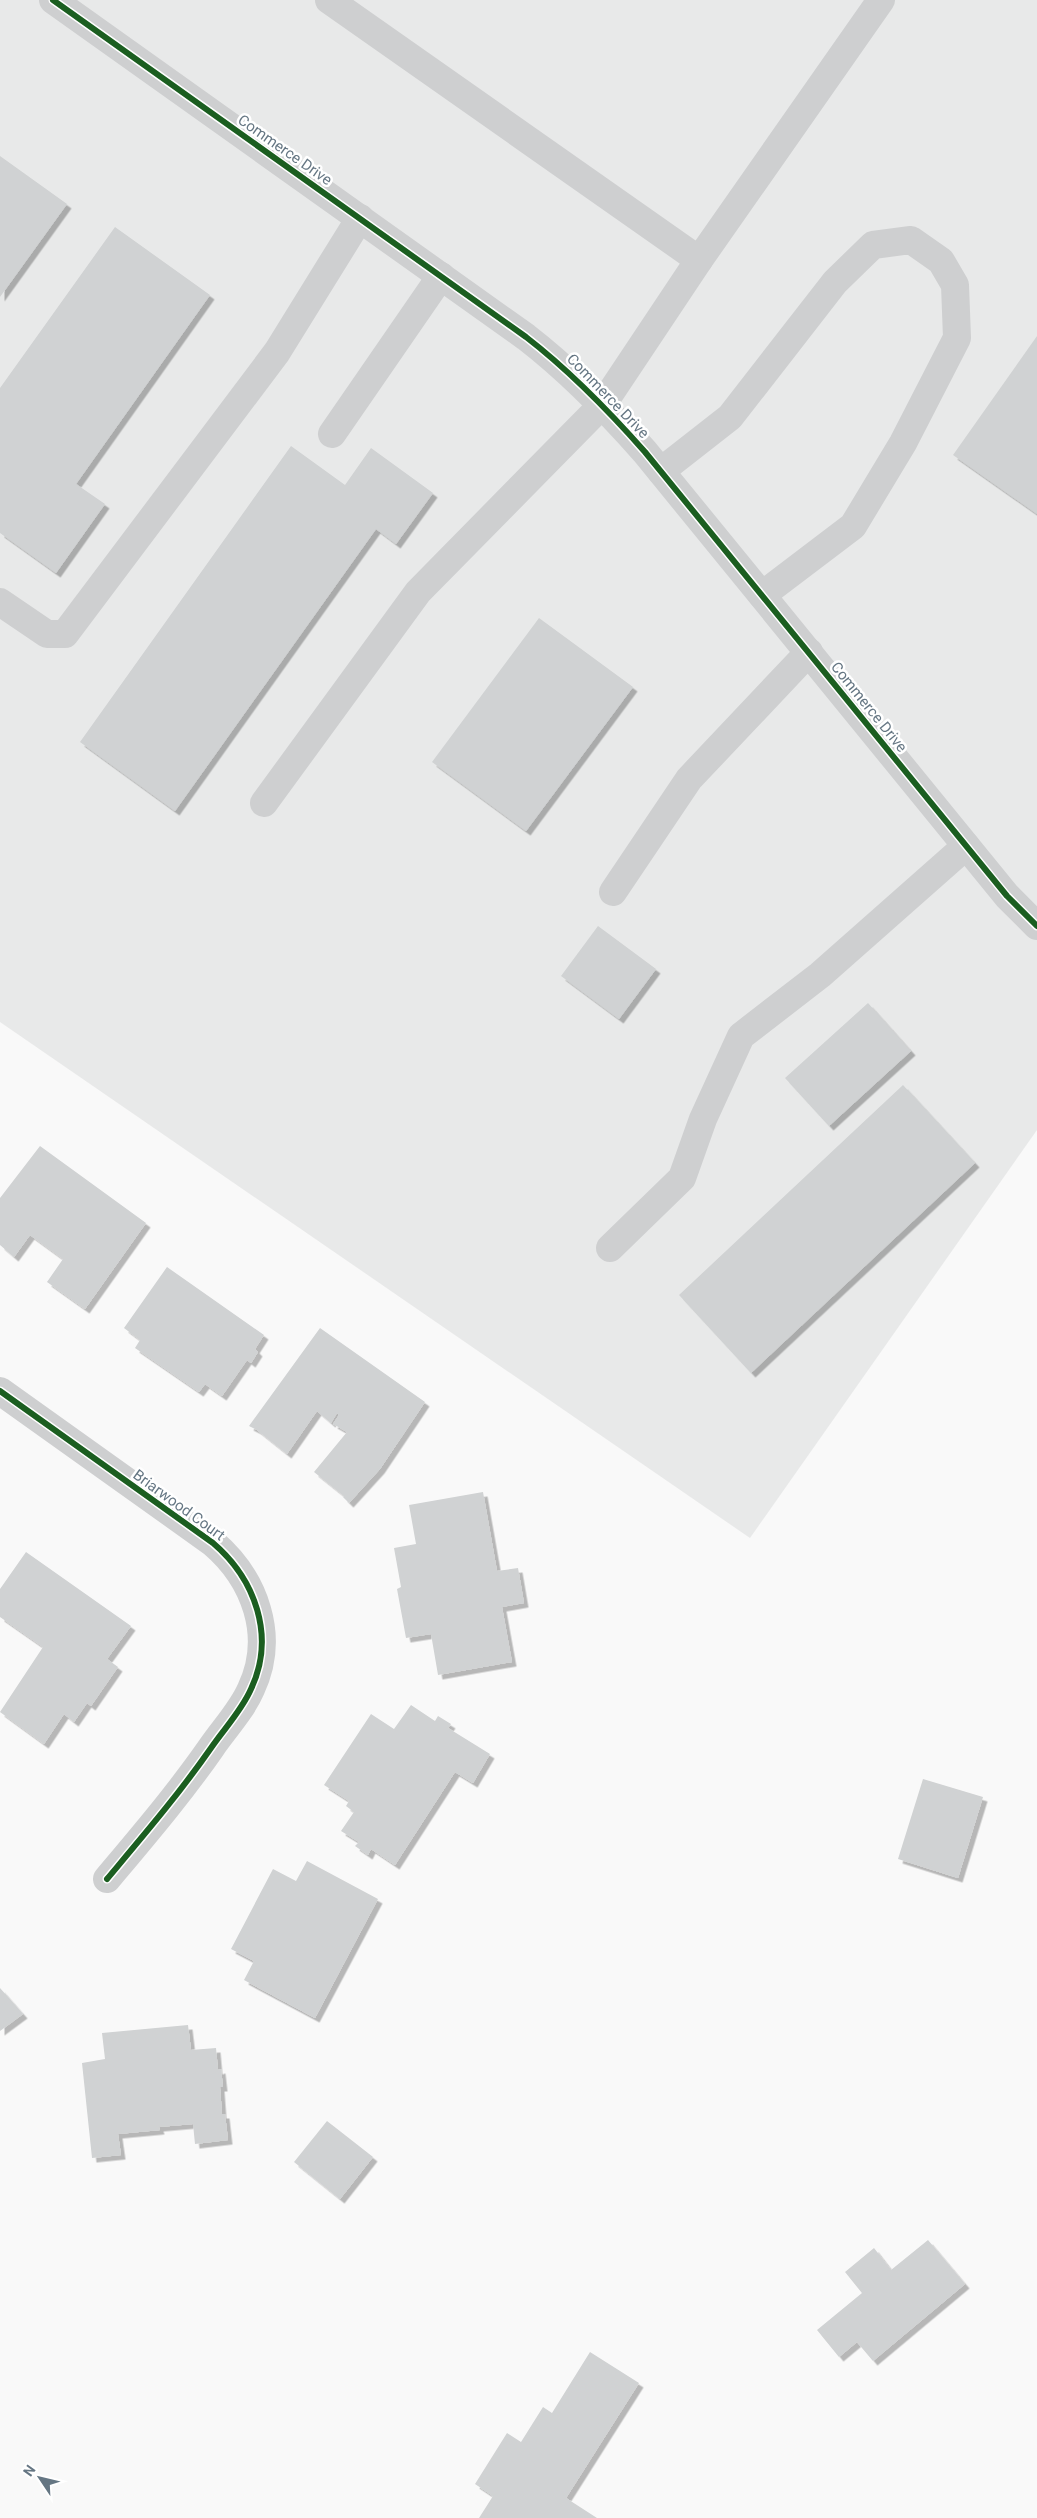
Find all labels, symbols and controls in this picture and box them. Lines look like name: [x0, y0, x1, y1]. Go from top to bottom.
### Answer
street label: Commerce Drive: [234, 111, 336, 189]
street label: Commerce Drive: [563, 350, 653, 442]
street label: Commerce Drive: [827, 658, 911, 756]
street label: Briarwood Court: [130, 1466, 228, 1544]
north arrow: [15, 2453, 65, 2503]
text: N: [20, 2462, 39, 2479]

